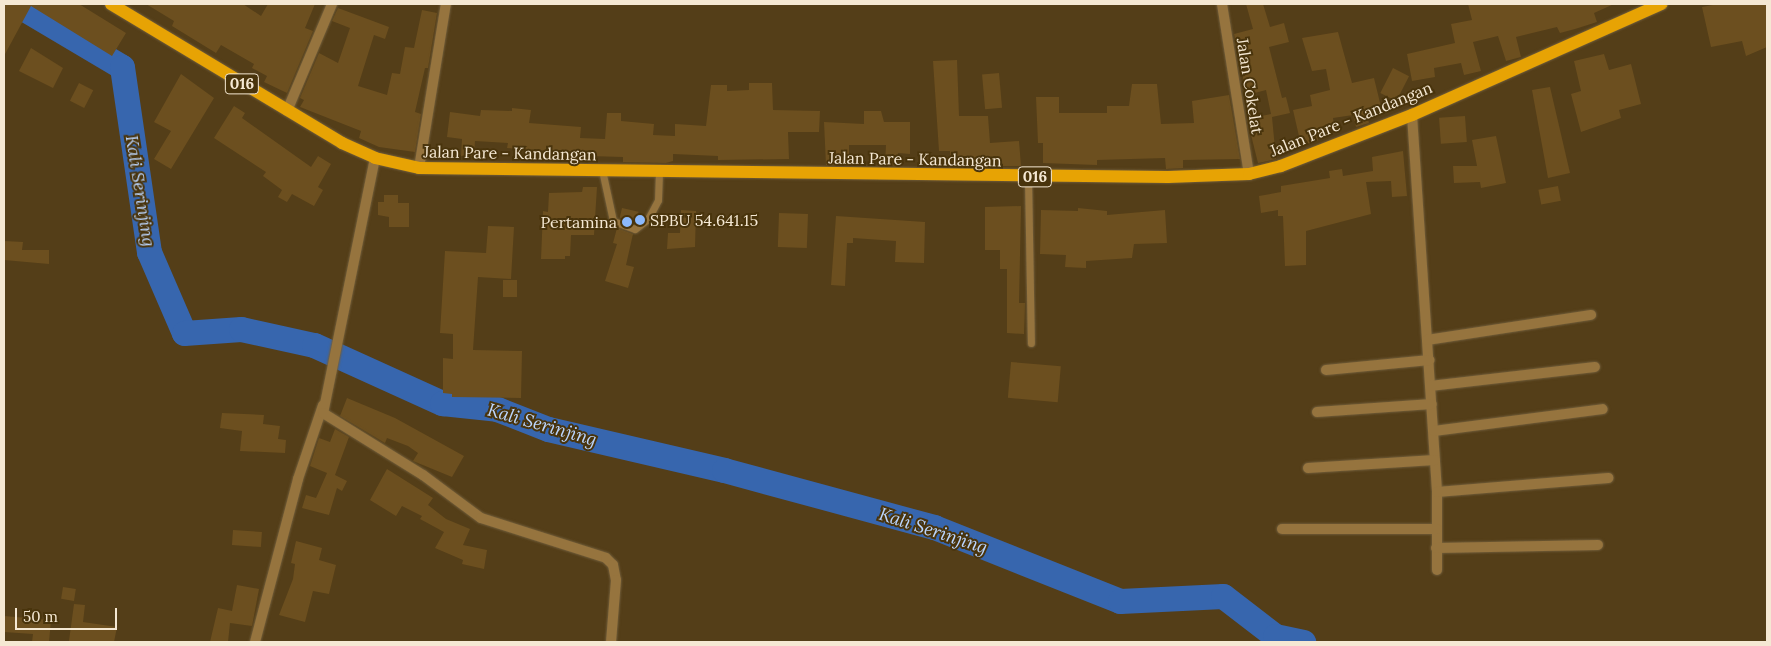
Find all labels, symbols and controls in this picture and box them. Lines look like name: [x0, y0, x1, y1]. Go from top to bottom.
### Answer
street label: Jalan Cokelat: [1233, 37, 1267, 135]
road number: 016: [224, 72, 260, 96]
street label: Jalan Pare - Kandangan: [1267, 78, 1435, 160]
water label: Kali Serinjing: [121, 134, 159, 248]
street label: Jalan Pare - Kandangan: [423, 142, 597, 164]
street label: Jalan Pare - Kandangan: [828, 148, 1002, 170]
road number: 016: [1018, 164, 1052, 190]
place label: SPBU 54.641.15: [650, 210, 758, 230]
place label: Pertamina: [541, 212, 617, 232]
marker: SPBU 54.641.15: [634, 214, 646, 226]
marker: Pertamina: [621, 216, 633, 228]
water label: Kali Serinjing: [485, 399, 599, 451]
water label: Kali Serinjing: [876, 503, 990, 559]
scale bar: [18, 598, 120, 630]
text: 50 m: [23, 607, 58, 626]

